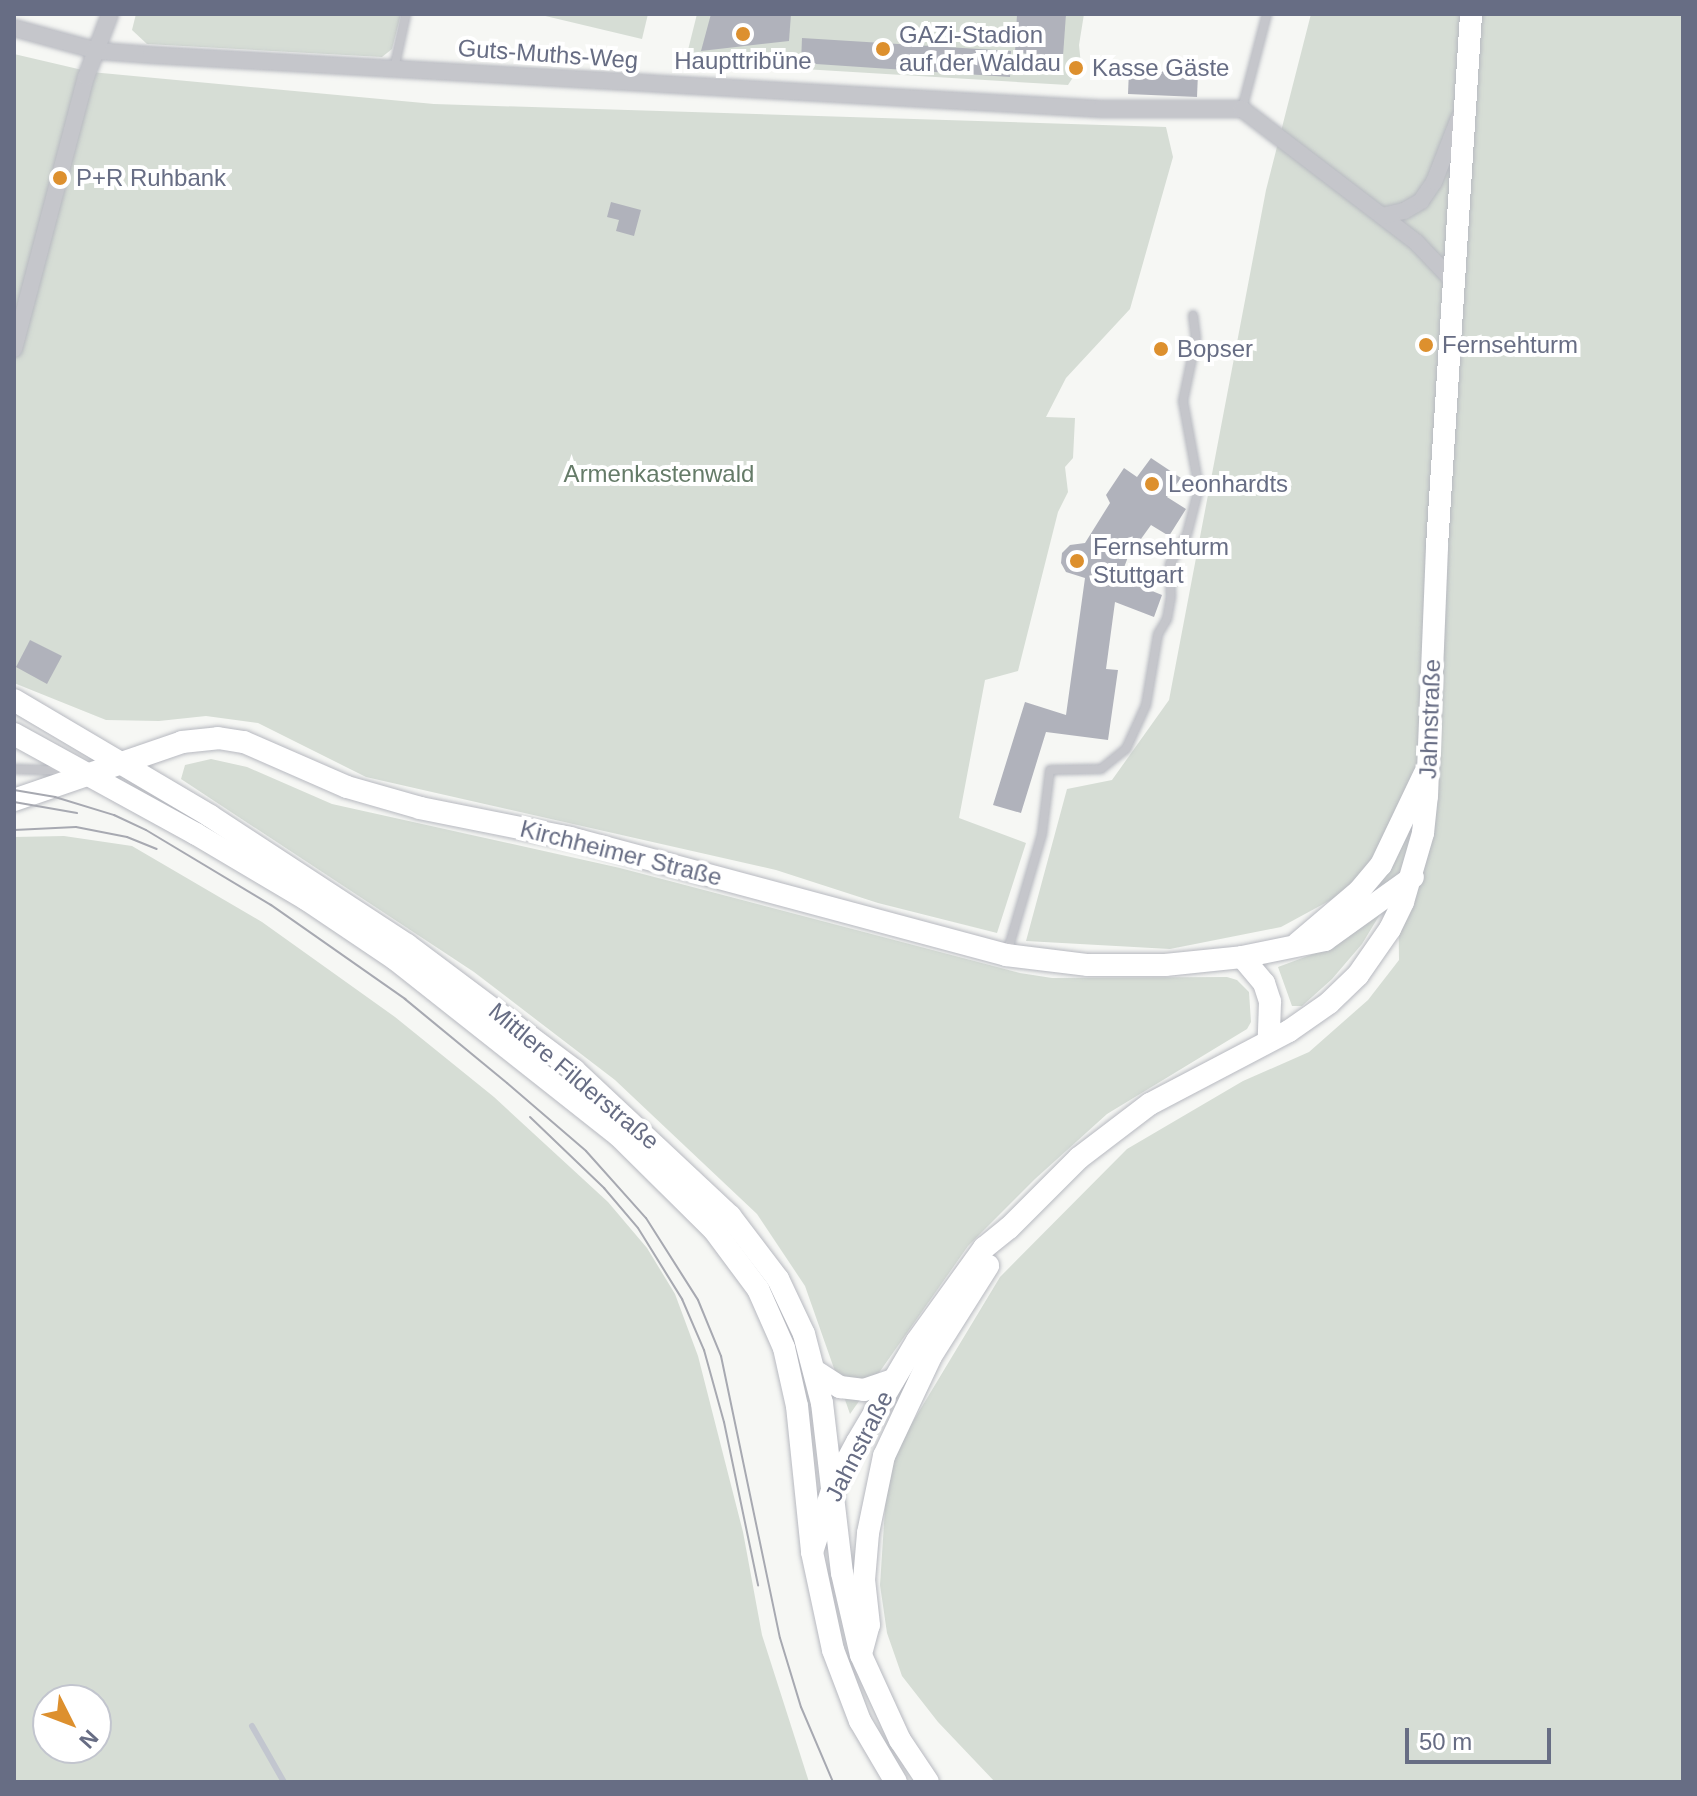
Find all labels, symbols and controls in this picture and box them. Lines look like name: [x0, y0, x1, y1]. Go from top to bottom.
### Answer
place label: GAZi-Stadion auf der Waldau: [899, 21, 1061, 77]
marker: Haupttribüne: [734, 25, 752, 43]
street label: Guts-Muths-Weg: [457, 33, 639, 75]
marker: GAZi-Stadion auf der Waldau: [874, 40, 892, 58]
place label: Haupttribüne: [674, 47, 812, 75]
place label: Kasse Gäste: [1092, 54, 1229, 82]
marker: Kasse Gäste: [1067, 59, 1085, 77]
place label: P+R Ruhbank: [76, 164, 226, 192]
marker: P+R Ruhbank: [51, 169, 69, 187]
place label: Fernsehturm: [1442, 331, 1578, 359]
place label: Bopser: [1177, 335, 1253, 363]
marker: Fernsehturm: [1417, 336, 1435, 354]
marker: Bopser: [1152, 340, 1170, 358]
park label: Armenkastenwald: [564, 460, 754, 488]
place label: Leonhardts: [1168, 470, 1288, 498]
marker: Leonhardts: [1143, 475, 1161, 493]
place label: Fernsehturm Stuttgart: [1093, 533, 1229, 589]
marker: Fernsehturm Stuttgart: [1068, 552, 1086, 570]
street label: Jahnstraße: [1414, 659, 1446, 779]
street label: Kirchheimer Straße: [517, 814, 725, 892]
street label: Mittlere Filderstraße: [483, 996, 665, 1156]
street label: Jahnstraße: [819, 1386, 899, 1506]
north arrow: [32, 1684, 112, 1764]
scale bar: [1409, 1712, 1555, 1762]
text: N: [74, 1725, 103, 1753]
text: 50 m: [1419, 1728, 1472, 1755]

